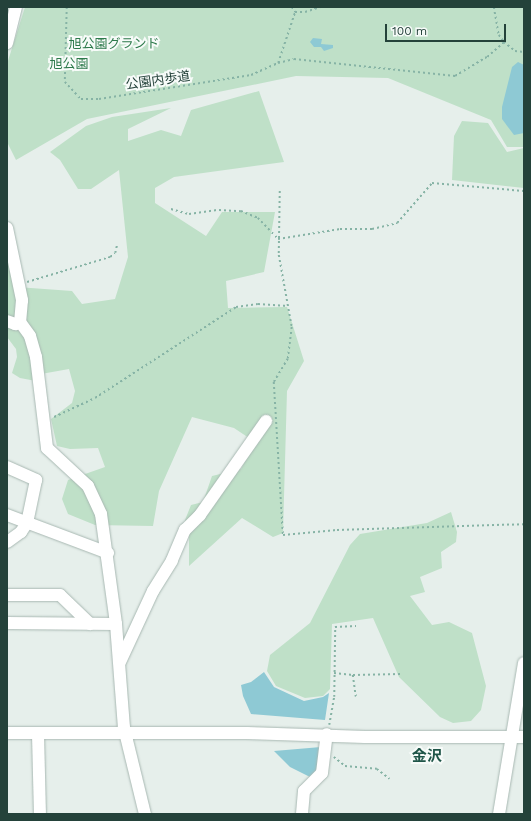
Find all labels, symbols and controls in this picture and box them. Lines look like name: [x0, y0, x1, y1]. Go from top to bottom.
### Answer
scale bar: [387, 16, 508, 42]
text: 100 m: [392, 24, 427, 38]
park label: 旭公園グランド: [69, 36, 159, 52]
park label: 旭公園: [50, 56, 88, 72]
street label: 公園内歩道: [125, 69, 191, 93]
district label: 金沢: [412, 748, 442, 766]

